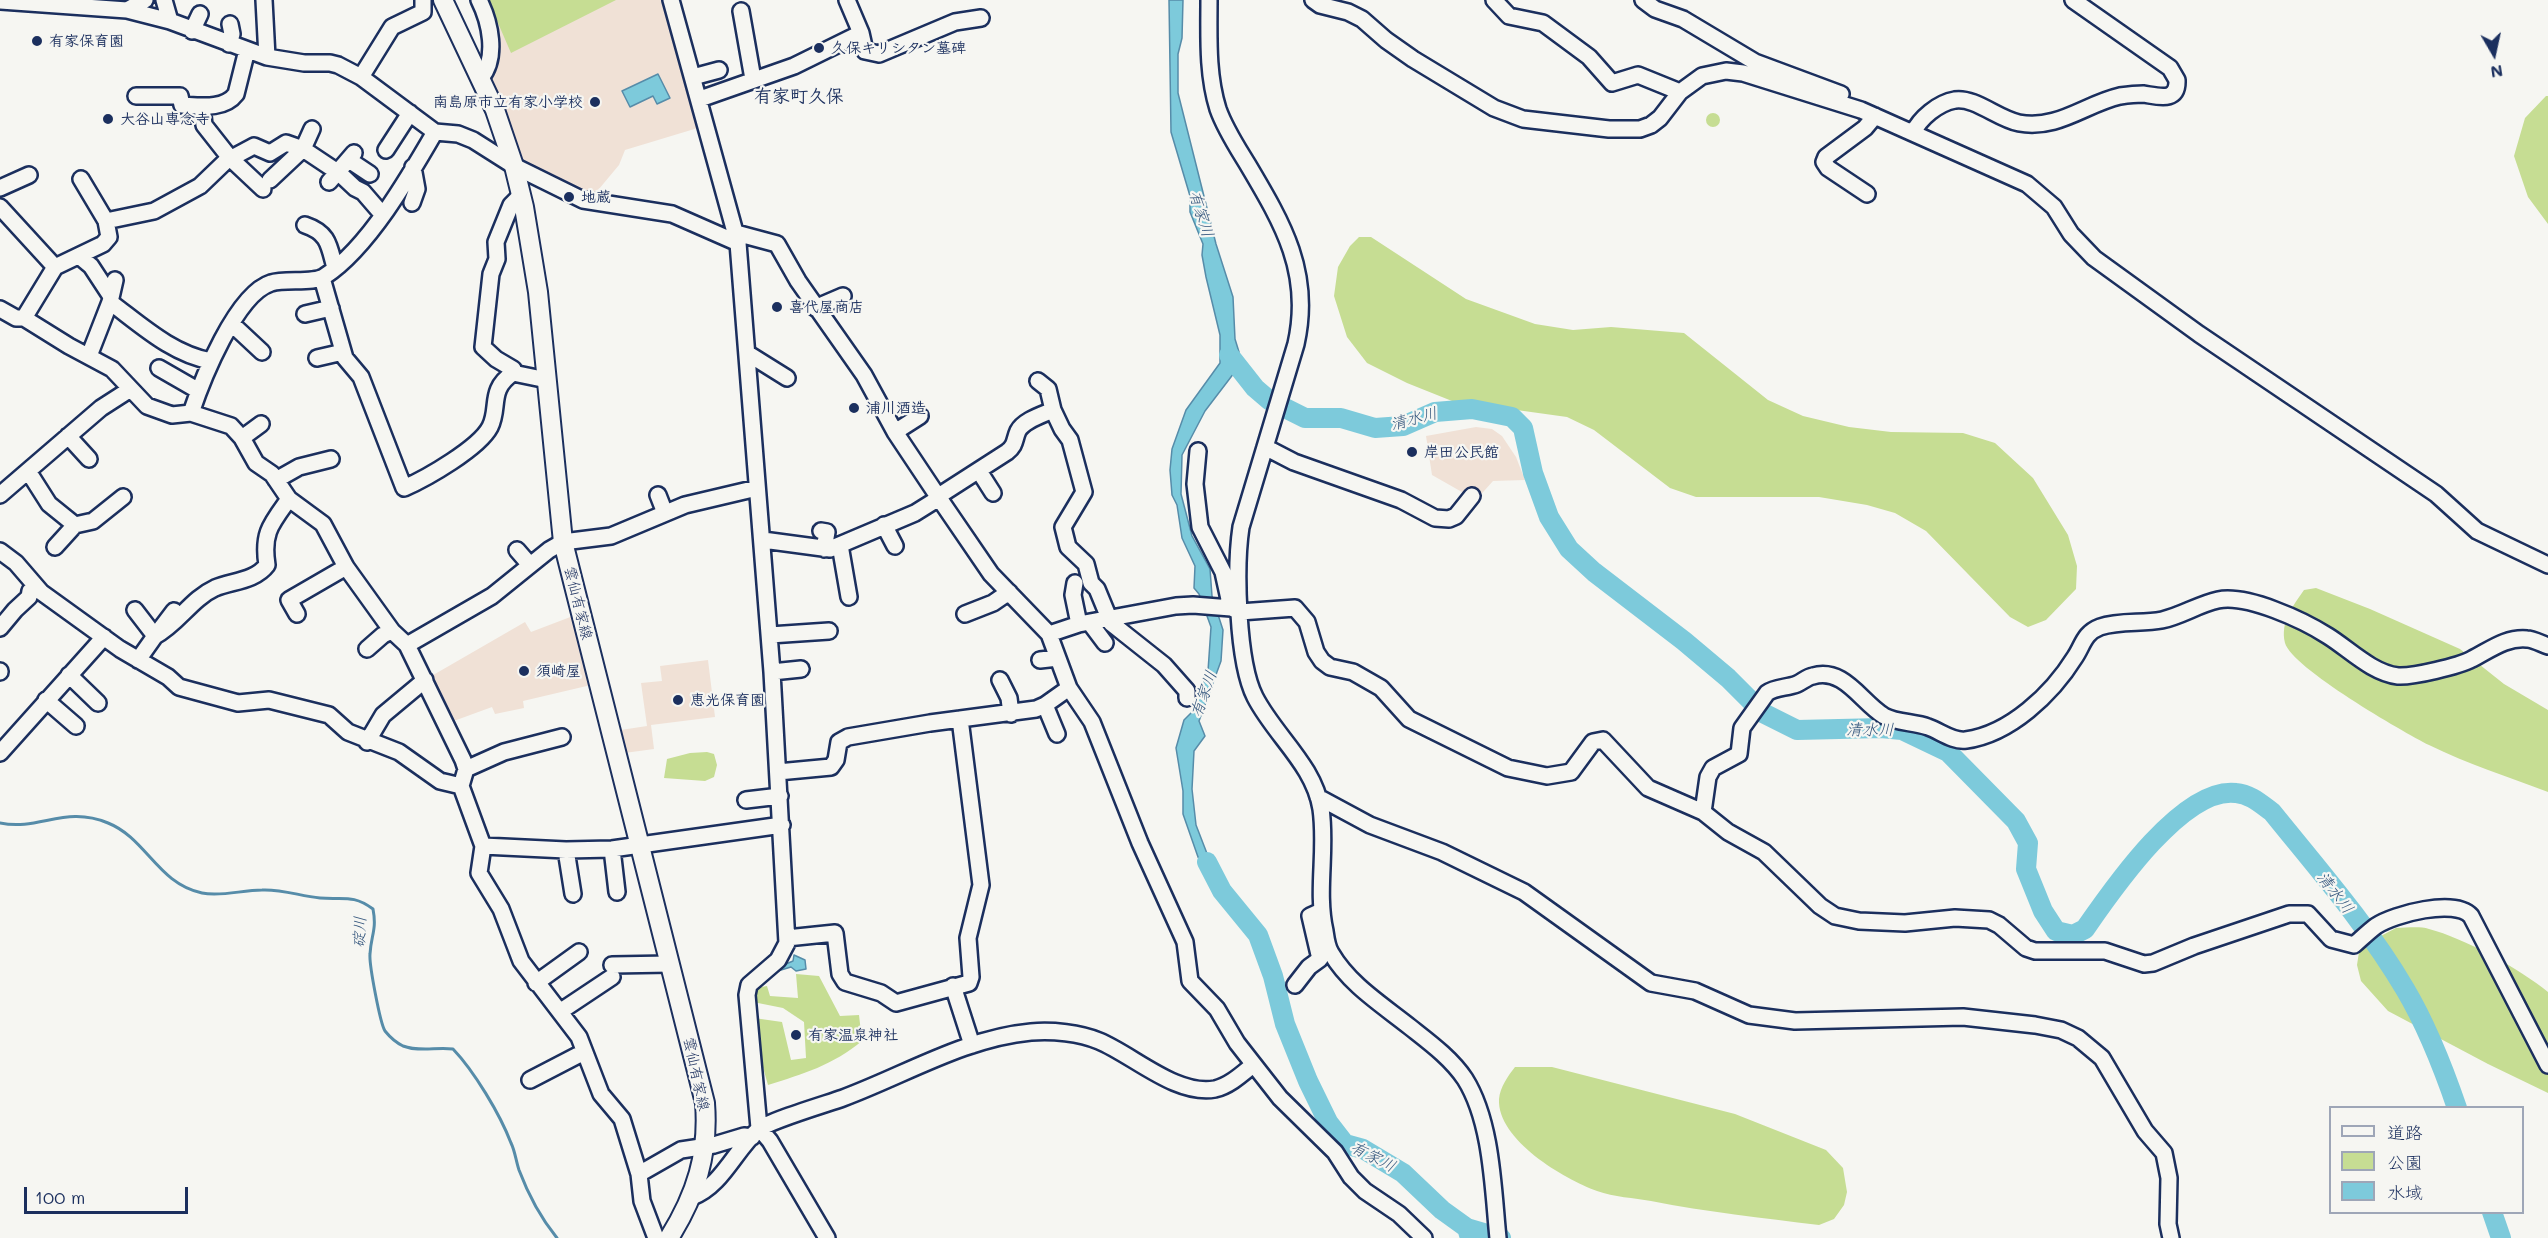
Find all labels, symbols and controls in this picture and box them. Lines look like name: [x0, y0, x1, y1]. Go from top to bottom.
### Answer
north arrow: [2464, 24, 2524, 84]
place label: 有家保育園: [49, 32, 124, 50]
marker: 有家保育園: [30, 34, 44, 48]
place label: 久保キリシタン墓碑: [831, 39, 966, 57]
marker: 久保キリシタン墓碑: [812, 41, 826, 55]
text: N: [2489, 61, 2505, 84]
district label: 有家町久保: [754, 85, 844, 107]
place label: 南島原市立有家小学校: [433, 93, 583, 111]
marker: 南島原市立有家小学校: [588, 95, 602, 109]
place label: 大谷山専念寺: [120, 110, 210, 128]
marker: 大谷山専念寺: [101, 112, 115, 126]
place label: 地蔵: [581, 188, 611, 206]
water label: 有家川: [1185, 188, 1217, 240]
marker: 地蔵: [562, 190, 576, 204]
place label: 喜代屋商店: [789, 298, 864, 316]
marker: 喜代屋商店: [770, 300, 784, 314]
place label: 浦川酒造: [866, 399, 926, 417]
marker: 浦川酒造: [847, 401, 861, 415]
water label: 清水川: [1388, 404, 1440, 434]
place label: 岸田公民館: [1424, 443, 1499, 461]
marker: 岸田公民館: [1405, 445, 1419, 459]
street label: 雲仙有家線: [560, 564, 596, 642]
place label: 須崎屋: [536, 662, 581, 680]
marker: 須崎屋: [517, 664, 531, 678]
water label: 有家川: [1187, 668, 1221, 720]
place label: 恵光保育園: [690, 691, 765, 709]
marker: 恵光保育園: [671, 693, 685, 707]
water label: 清水川: [1846, 720, 1894, 740]
water label: 清水川: [2313, 868, 2357, 918]
water label: 碇川: [350, 916, 370, 948]
place label: 有家温泉神社: [808, 1026, 898, 1044]
marker: 有家温泉神社: [789, 1028, 803, 1042]
street label: 雲仙有家線: [679, 1035, 713, 1113]
legend: [2329, 1106, 2524, 1214]
text: 道路: [2387, 1120, 2423, 1144]
water label: 有家川: [1347, 1138, 1399, 1176]
text: 公園: [2387, 1150, 2423, 1174]
scale bar: [27, 1175, 190, 1213]
text: 水域: [2387, 1180, 2423, 1204]
text: 100 m: [35, 1185, 85, 1209]

